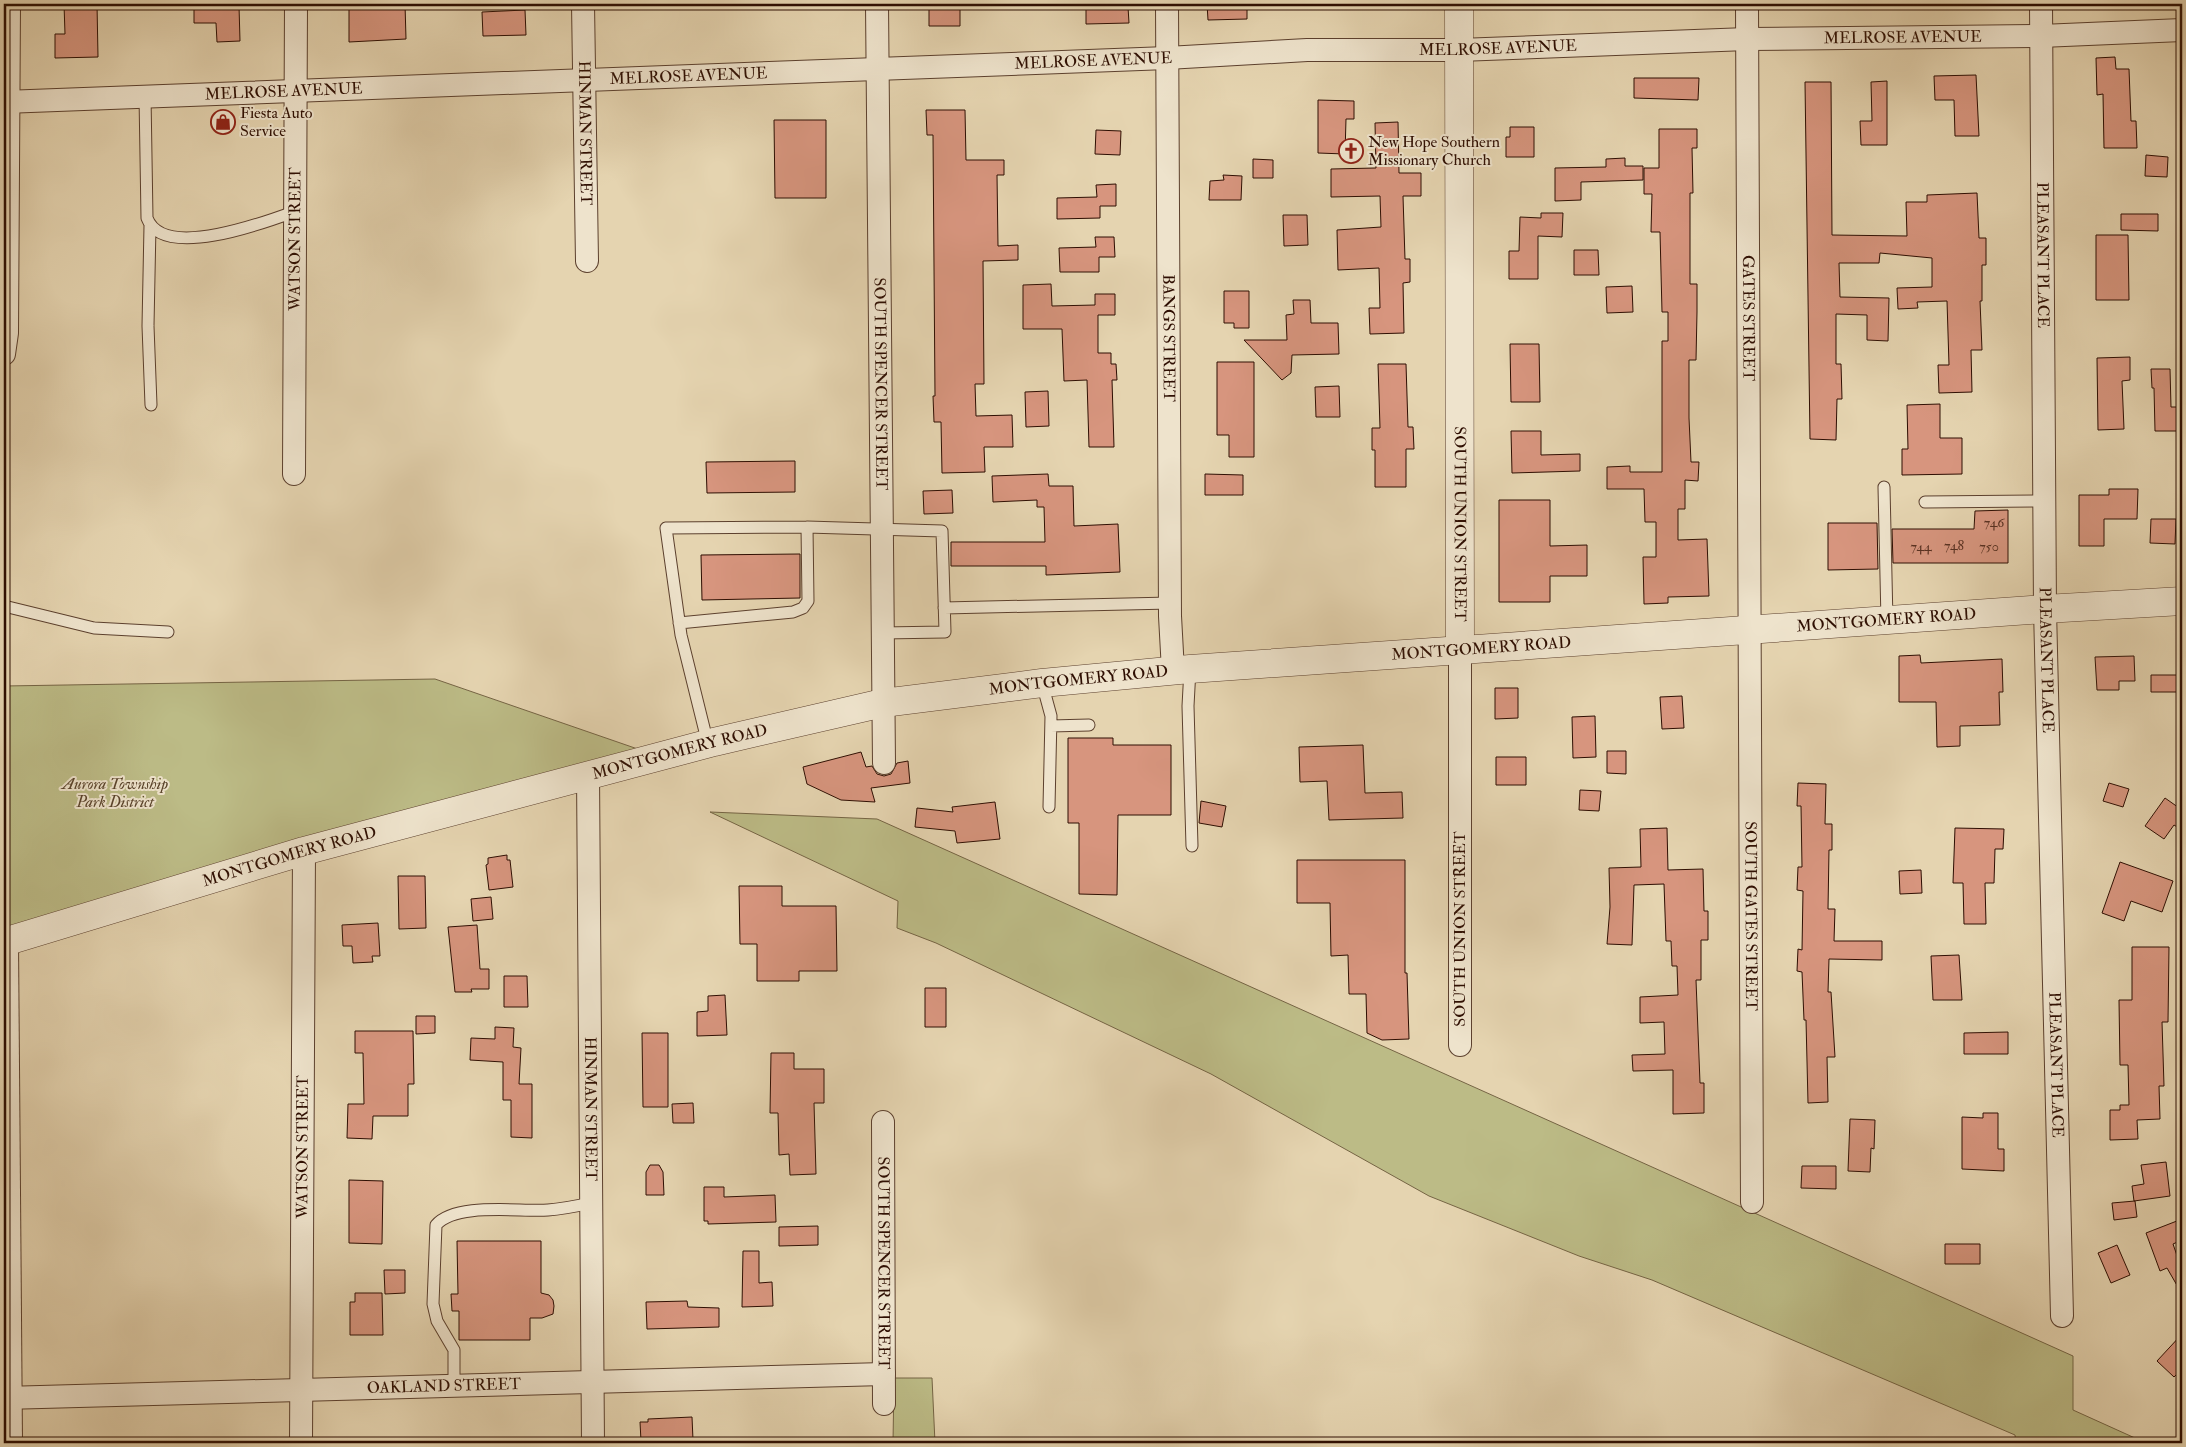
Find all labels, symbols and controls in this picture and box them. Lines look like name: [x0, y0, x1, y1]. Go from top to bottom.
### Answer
street label: MELROSE AVENUE: [1824, 27, 1982, 48]
street label: MELROSE AVENUE: [1419, 36, 1577, 60]
street label: MELROSE AVENUE: [1014, 48, 1172, 74]
street label: HINMAN STREET: [574, 61, 596, 205]
street label: MELROSE AVENUE: [609, 63, 768, 89]
street label: MELROSE AVENUE: [205, 78, 363, 104]
place label: Fiesta Auto Service: [240, 103, 313, 141]
shop icon: Fiesta Auto Service: [210, 109, 236, 135]
place label: New Hope Southern Missionary Church: [1368, 132, 1500, 170]
church icon: New Hope Southern Missionary Church: [1338, 138, 1364, 164]
street label: WATSON STREET: [285, 167, 305, 312]
street label: PLEASANT PLACE: [2032, 182, 2053, 328]
street label: GATES STREET: [1738, 255, 1759, 381]
street label: BANGS STREET: [1158, 274, 1179, 402]
street label: SOUTH SPENCER STREET: [870, 277, 891, 491]
street label: SOUTH UNION STREET: [1450, 426, 1470, 622]
house number: 746: [1984, 514, 2005, 531]
house number: 748: [1944, 537, 1965, 554]
house number: 744: [1910, 538, 1933, 555]
house number: 750: [1979, 538, 1999, 555]
street label: PLEASANT PLACE: [2035, 587, 2058, 733]
street label: MONTGOMERY ROAD: [1796, 604, 1977, 636]
street label: MONTGOMERY ROAD: [1391, 632, 1572, 665]
street label: MONTGOMERY ROAD: [988, 661, 1169, 700]
street label: MONTGOMERY ROAD: [590, 720, 769, 784]
park label: Aurora Township Park District: [60, 774, 168, 812]
street label: SOUTH GATES STREET: [1740, 821, 1761, 1011]
street label: MONTGOMERY ROAD: [200, 822, 379, 891]
street label: SOUTH UNION STREET: [1450, 831, 1470, 1027]
street label: PLEASANT PLACE: [2044, 992, 2068, 1138]
street label: HINMAN STREET: [580, 1037, 601, 1181]
street label: WATSON STREET: [292, 1075, 313, 1220]
street label: SOUTH SPENCER STREET: [873, 1157, 894, 1370]
street label: OAKLAND STREET: [366, 1374, 521, 1398]

